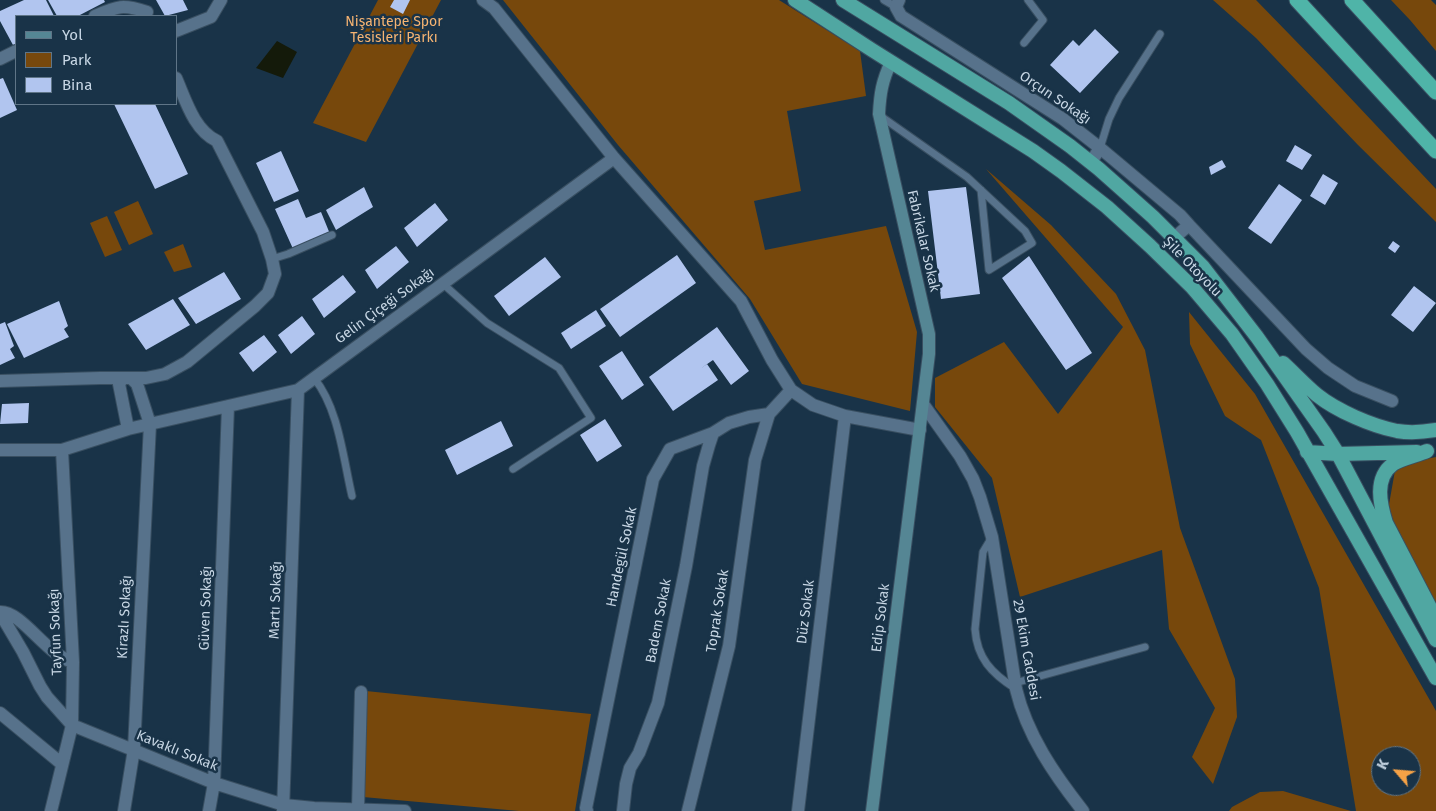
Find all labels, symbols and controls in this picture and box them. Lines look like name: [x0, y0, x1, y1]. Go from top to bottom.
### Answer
park label: Nişantepe Spor Tesisleri Parkı: [345, 14, 443, 46]
legend: [15, 15, 178, 105]
text: Yol: [62, 26, 83, 44]
text: Park: [62, 51, 92, 69]
street label: Orçun Sokağı: [1016, 68, 1094, 128]
text: Bina: [62, 76, 92, 94]
street label: Fabrikalar Sokak: [903, 188, 943, 294]
street label: Şile Otoyolu: [1159, 234, 1225, 300]
street label: Gelin Çiçeği Sokağı: [332, 264, 438, 348]
street label: Handegül Sokak: [603, 505, 641, 609]
street label: Martı Sokağı: [266, 561, 286, 639]
street label: Güven Sokağı: [196, 565, 216, 651]
street label: Toprak Sokak: [703, 568, 733, 654]
street label: Kirazlı Sokağı: [114, 575, 136, 659]
street label: Badem Sokak: [643, 577, 675, 665]
street label: Düz Sokak: [794, 579, 818, 645]
street label: Edip Sokak: [868, 583, 894, 653]
street label: Tayfun Sokağı: [46, 588, 66, 676]
street label: 29 Ekim Caddesi: [1009, 598, 1043, 702]
street label: Kavaklı Sokak: [134, 727, 220, 775]
north arrow: [1371, 746, 1421, 796]
text: K: [1373, 757, 1393, 772]

